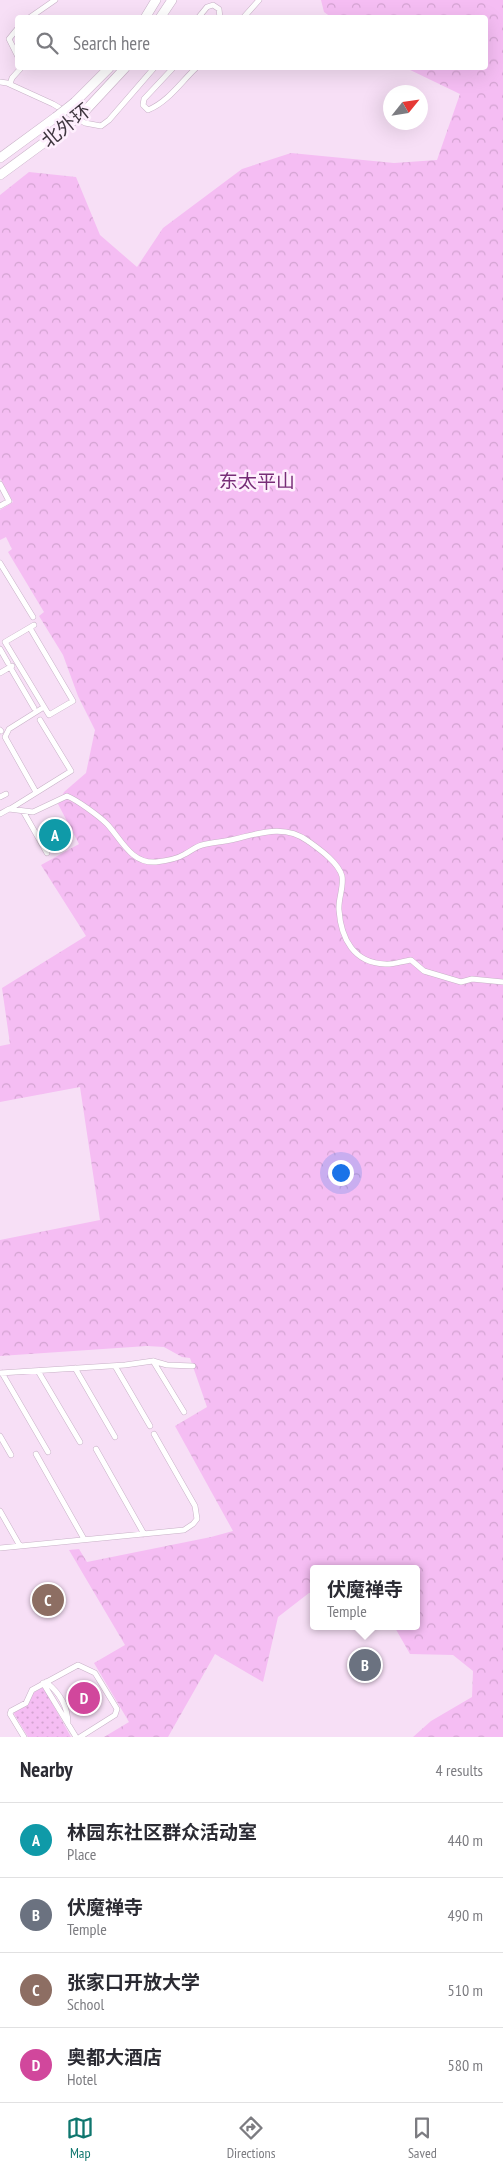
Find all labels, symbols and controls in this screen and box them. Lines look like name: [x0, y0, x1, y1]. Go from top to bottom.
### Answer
search box: [15, 15, 488, 70]
icon: search: [33, 29, 61, 57]
text: Search here: [73, 31, 150, 55]
north arrow: [383, 85, 428, 130]
street label: 北外环: [36, 98, 96, 152]
park label: 东太平山: [219, 469, 295, 493]
pin: A: [39, 816, 71, 854]
your location: [328, 1160, 354, 1186]
popup: [310, 1565, 420, 1630]
text: 伏魔禅寺: [327, 1577, 403, 1601]
pin: C: [32, 1581, 64, 1619]
text: Temple: [327, 1601, 367, 1621]
pin: B: [349, 1646, 381, 1684]
pin: D: [68, 1679, 100, 1717]
text: Nearby: [20, 1756, 73, 1783]
text: 4 results: [436, 1760, 483, 1780]
text: 林园东社区群众活动室: [67, 1820, 257, 1844]
text: A: [32, 1830, 40, 1850]
text: 440 m: [448, 1830, 483, 1850]
text: Place: [67, 1844, 96, 1864]
text: 伏魔禅寺: [67, 1895, 143, 1919]
text: B: [32, 1905, 40, 1925]
text: 490 m: [448, 1905, 483, 1925]
text: Temple: [67, 1919, 107, 1939]
text: 张家口开放大学: [67, 1970, 200, 1994]
text: C: [32, 1980, 40, 2000]
text: 510 m: [448, 1980, 483, 2000]
text: School: [67, 1994, 104, 2014]
text: 奥都大酒店: [67, 2045, 162, 2069]
text: D: [32, 2055, 40, 2075]
text: 580 m: [448, 2055, 483, 2075]
text: Hotel: [67, 2069, 97, 2089]
tab: Map: [66, 2114, 94, 2162]
tab: Directions: [227, 2114, 275, 2162]
tab: Saved: [408, 2114, 437, 2162]

